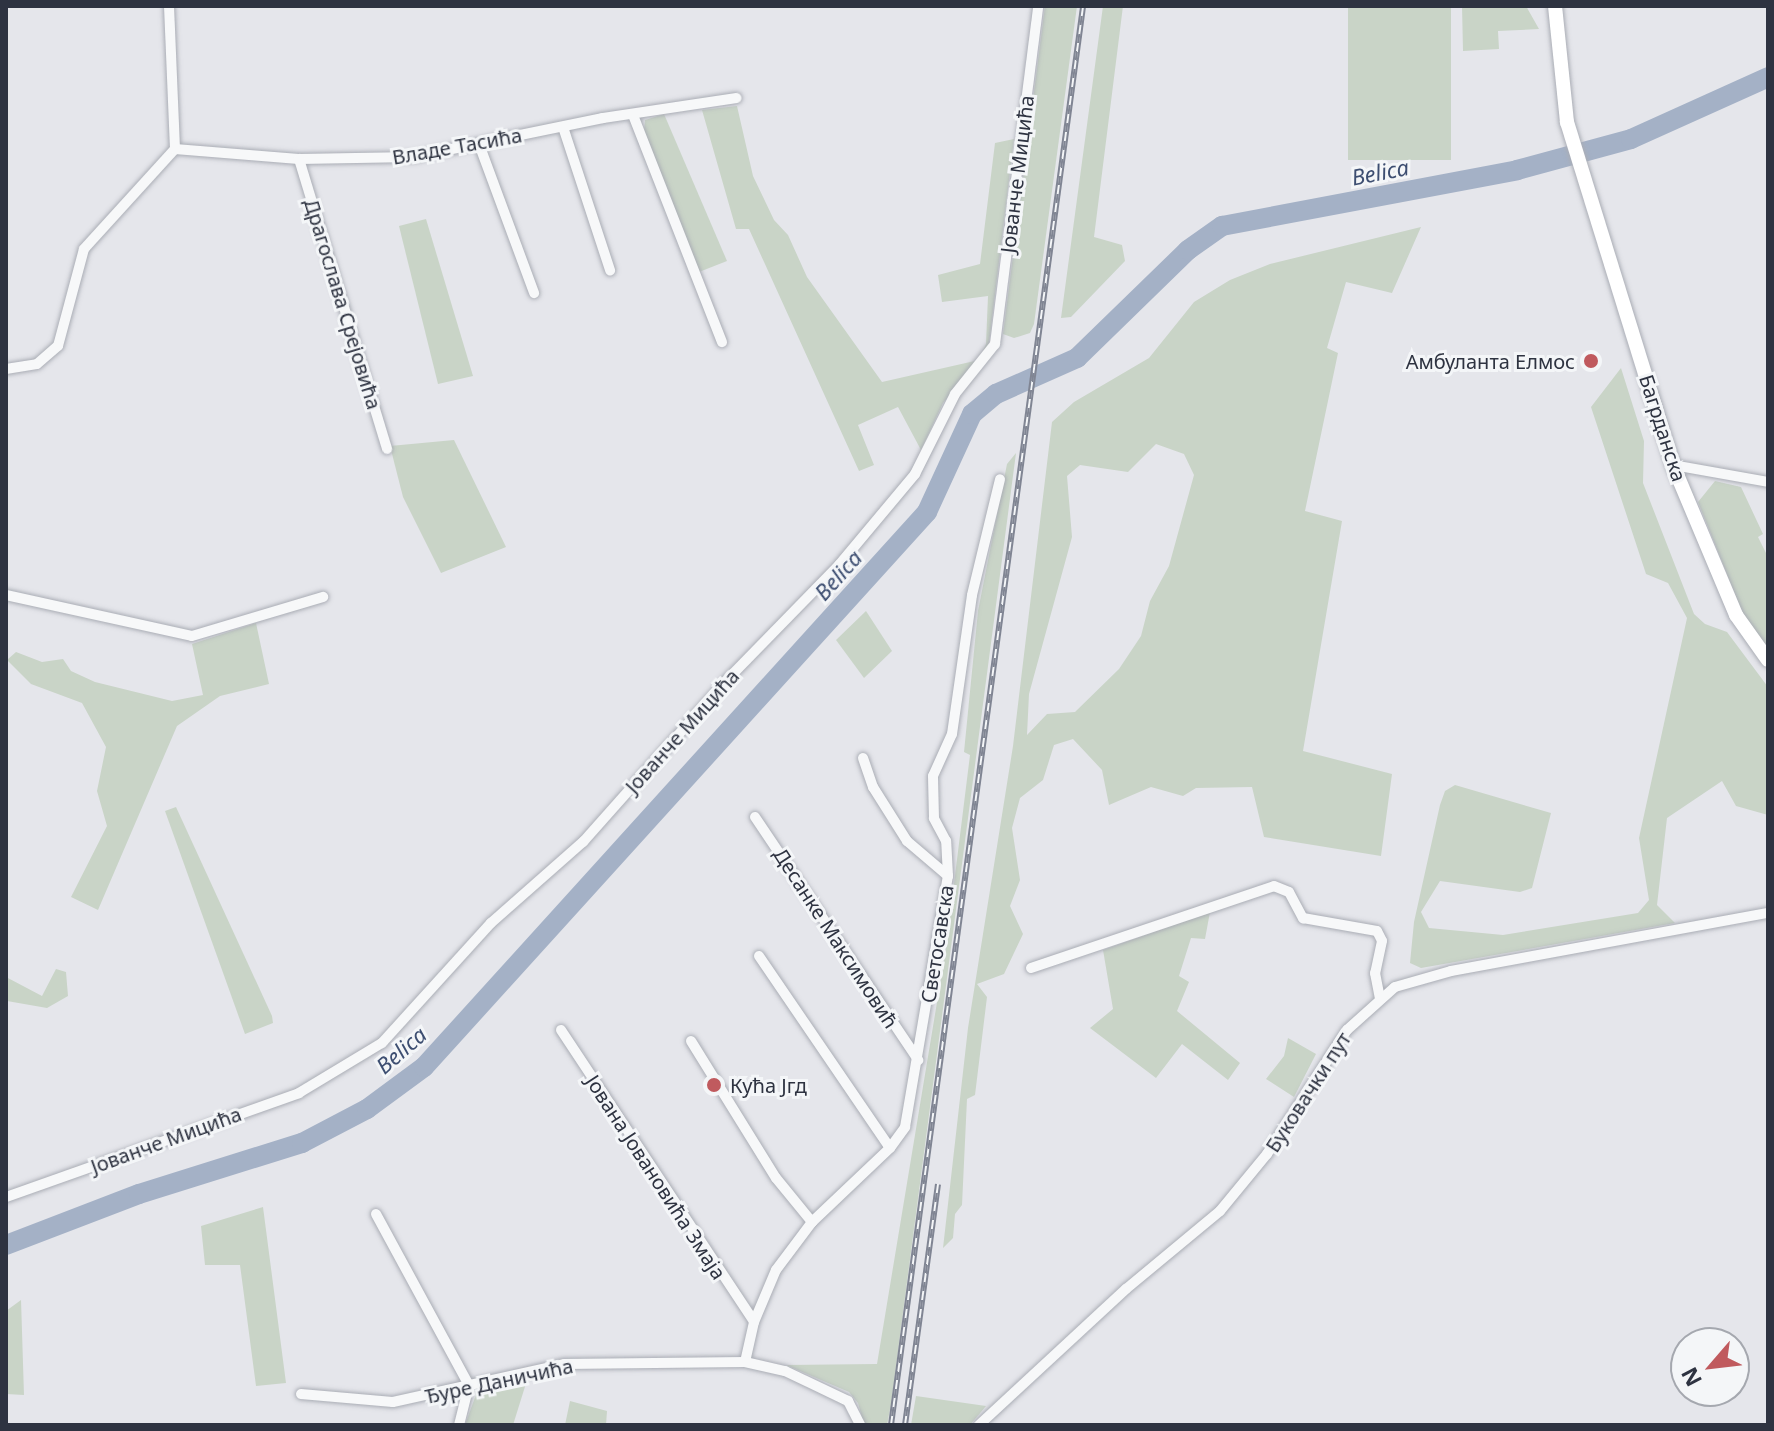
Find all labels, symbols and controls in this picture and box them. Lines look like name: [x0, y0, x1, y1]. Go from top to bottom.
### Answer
street label: Јованче Мицића: [995, 94, 1039, 254]
street label: Владе Тасића: [390, 123, 524, 169]
water label: Belica: [1349, 154, 1411, 190]
street label: Драгослава Срејовића: [300, 196, 386, 412]
place label: Амбуланта Елмос: [1406, 349, 1575, 373]
marker: Амбуланта Елмос: [1582, 352, 1600, 370]
street label: Багрданска: [1634, 372, 1692, 484]
water label: Belica: [809, 545, 867, 605]
street label: Јованче Мицића: [620, 664, 744, 798]
street label: Десанке Максимовић: [769, 843, 903, 1033]
street label: Светосавска: [916, 883, 958, 1005]
water label: Belica: [370, 1021, 432, 1079]
street label: Буковачки пут: [1260, 1027, 1356, 1157]
street label: Јована Јовановића Змаја: [581, 1070, 731, 1284]
place label: Кућа Јгд: [730, 1073, 807, 1097]
marker: Кућа Јгд: [705, 1076, 723, 1094]
street label: Јованче Мицића: [87, 1102, 245, 1178]
north arrow: [1670, 1327, 1750, 1407]
street label: Ђуре Даничића: [423, 1354, 575, 1408]
text: N: [1673, 1362, 1708, 1392]

